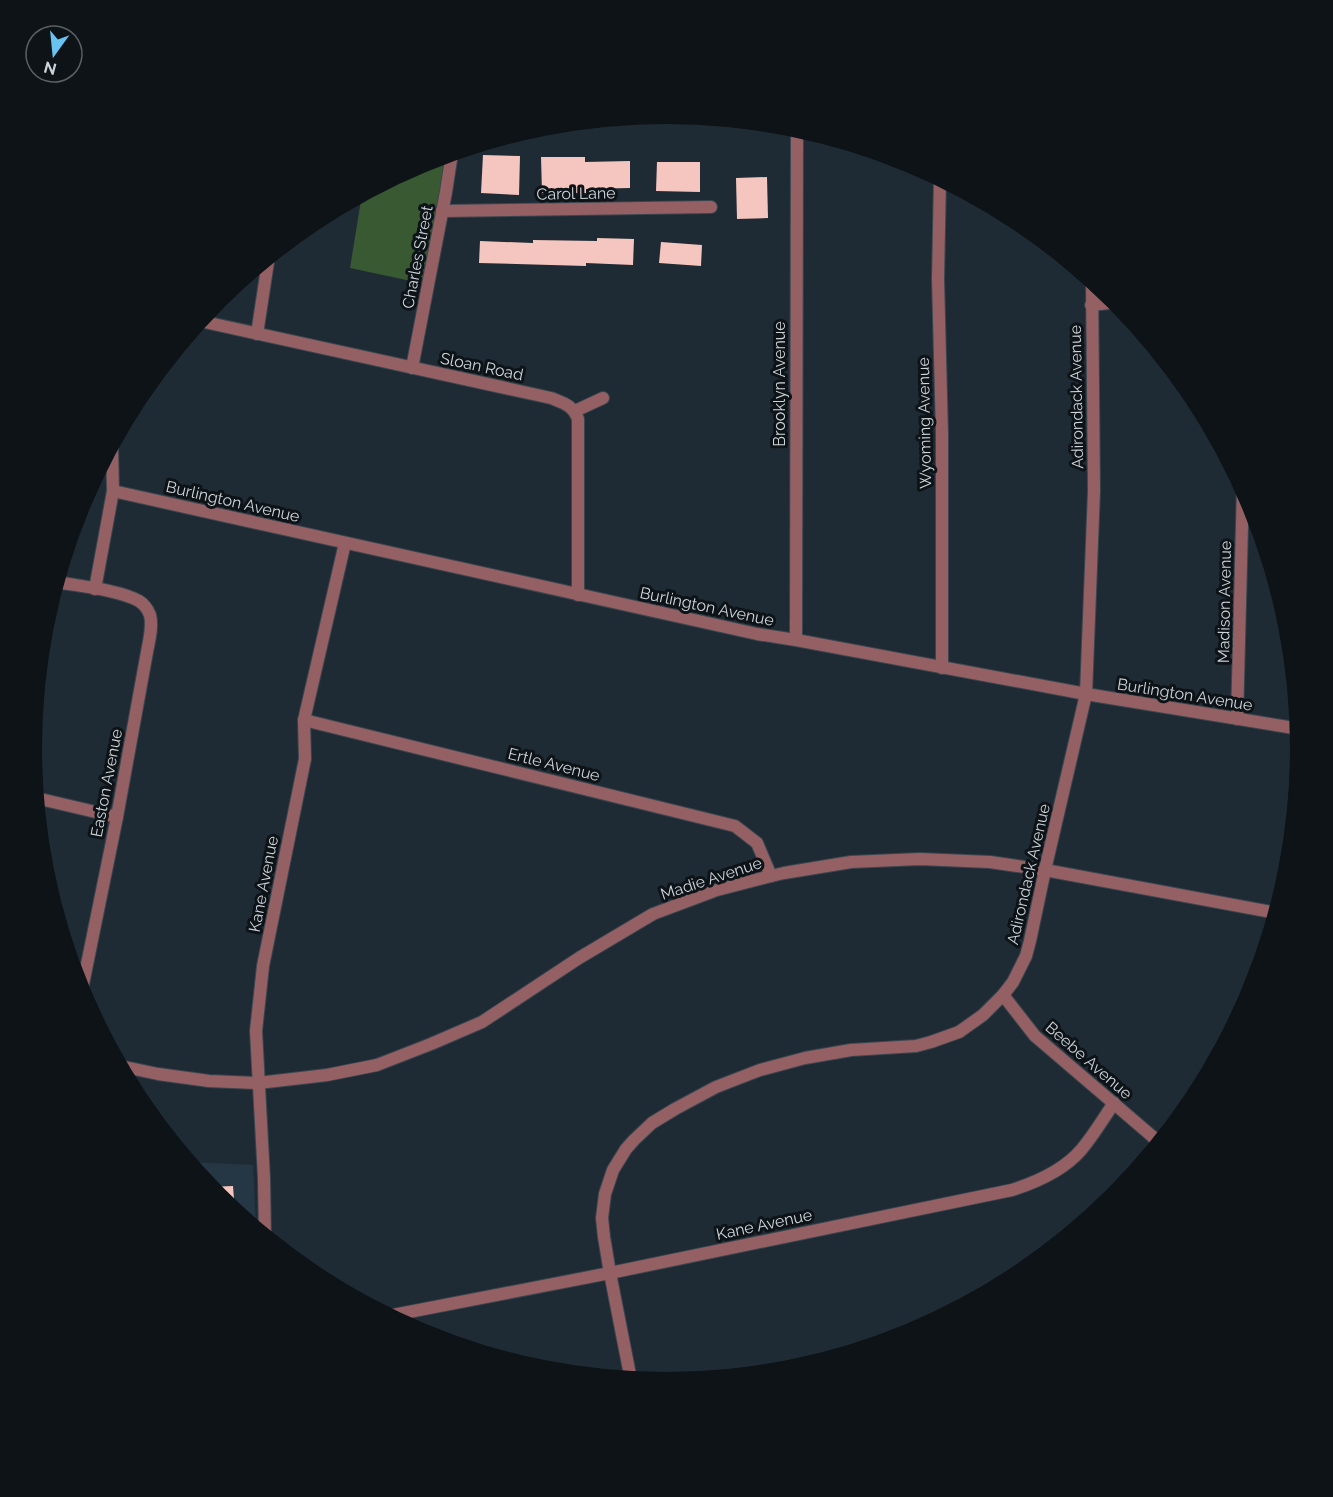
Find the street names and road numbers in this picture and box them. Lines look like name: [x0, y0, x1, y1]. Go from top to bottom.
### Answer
street label: Carol Lane: [536, 183, 616, 204]
street label: Charles Street: [398, 203, 437, 310]
street label: Brooklyn Avenue: [770, 321, 789, 447]
street label: Adirondack Avenue: [1066, 325, 1087, 469]
street label: Sloan Road: [439, 348, 525, 385]
street label: Wyoming Avenue: [914, 357, 935, 489]
street label: Burlington Avenue: [164, 477, 302, 526]
street label: Madison Avenue: [1214, 541, 1235, 663]
street label: Burlington Avenue: [638, 583, 776, 630]
street label: Burlington Avenue: [1116, 674, 1254, 715]
street label: Easton Avenue: [87, 727, 126, 839]
street label: Ertle Avenue: [506, 744, 602, 785]
street label: Adirondack Avenue: [1003, 802, 1054, 946]
street label: Kane Avenue: [245, 834, 282, 934]
street label: Madie Avenue: [658, 853, 764, 904]
street label: Beebe Avenue: [1042, 1018, 1136, 1103]
street label: Kane Avenue: [714, 1205, 814, 1244]

